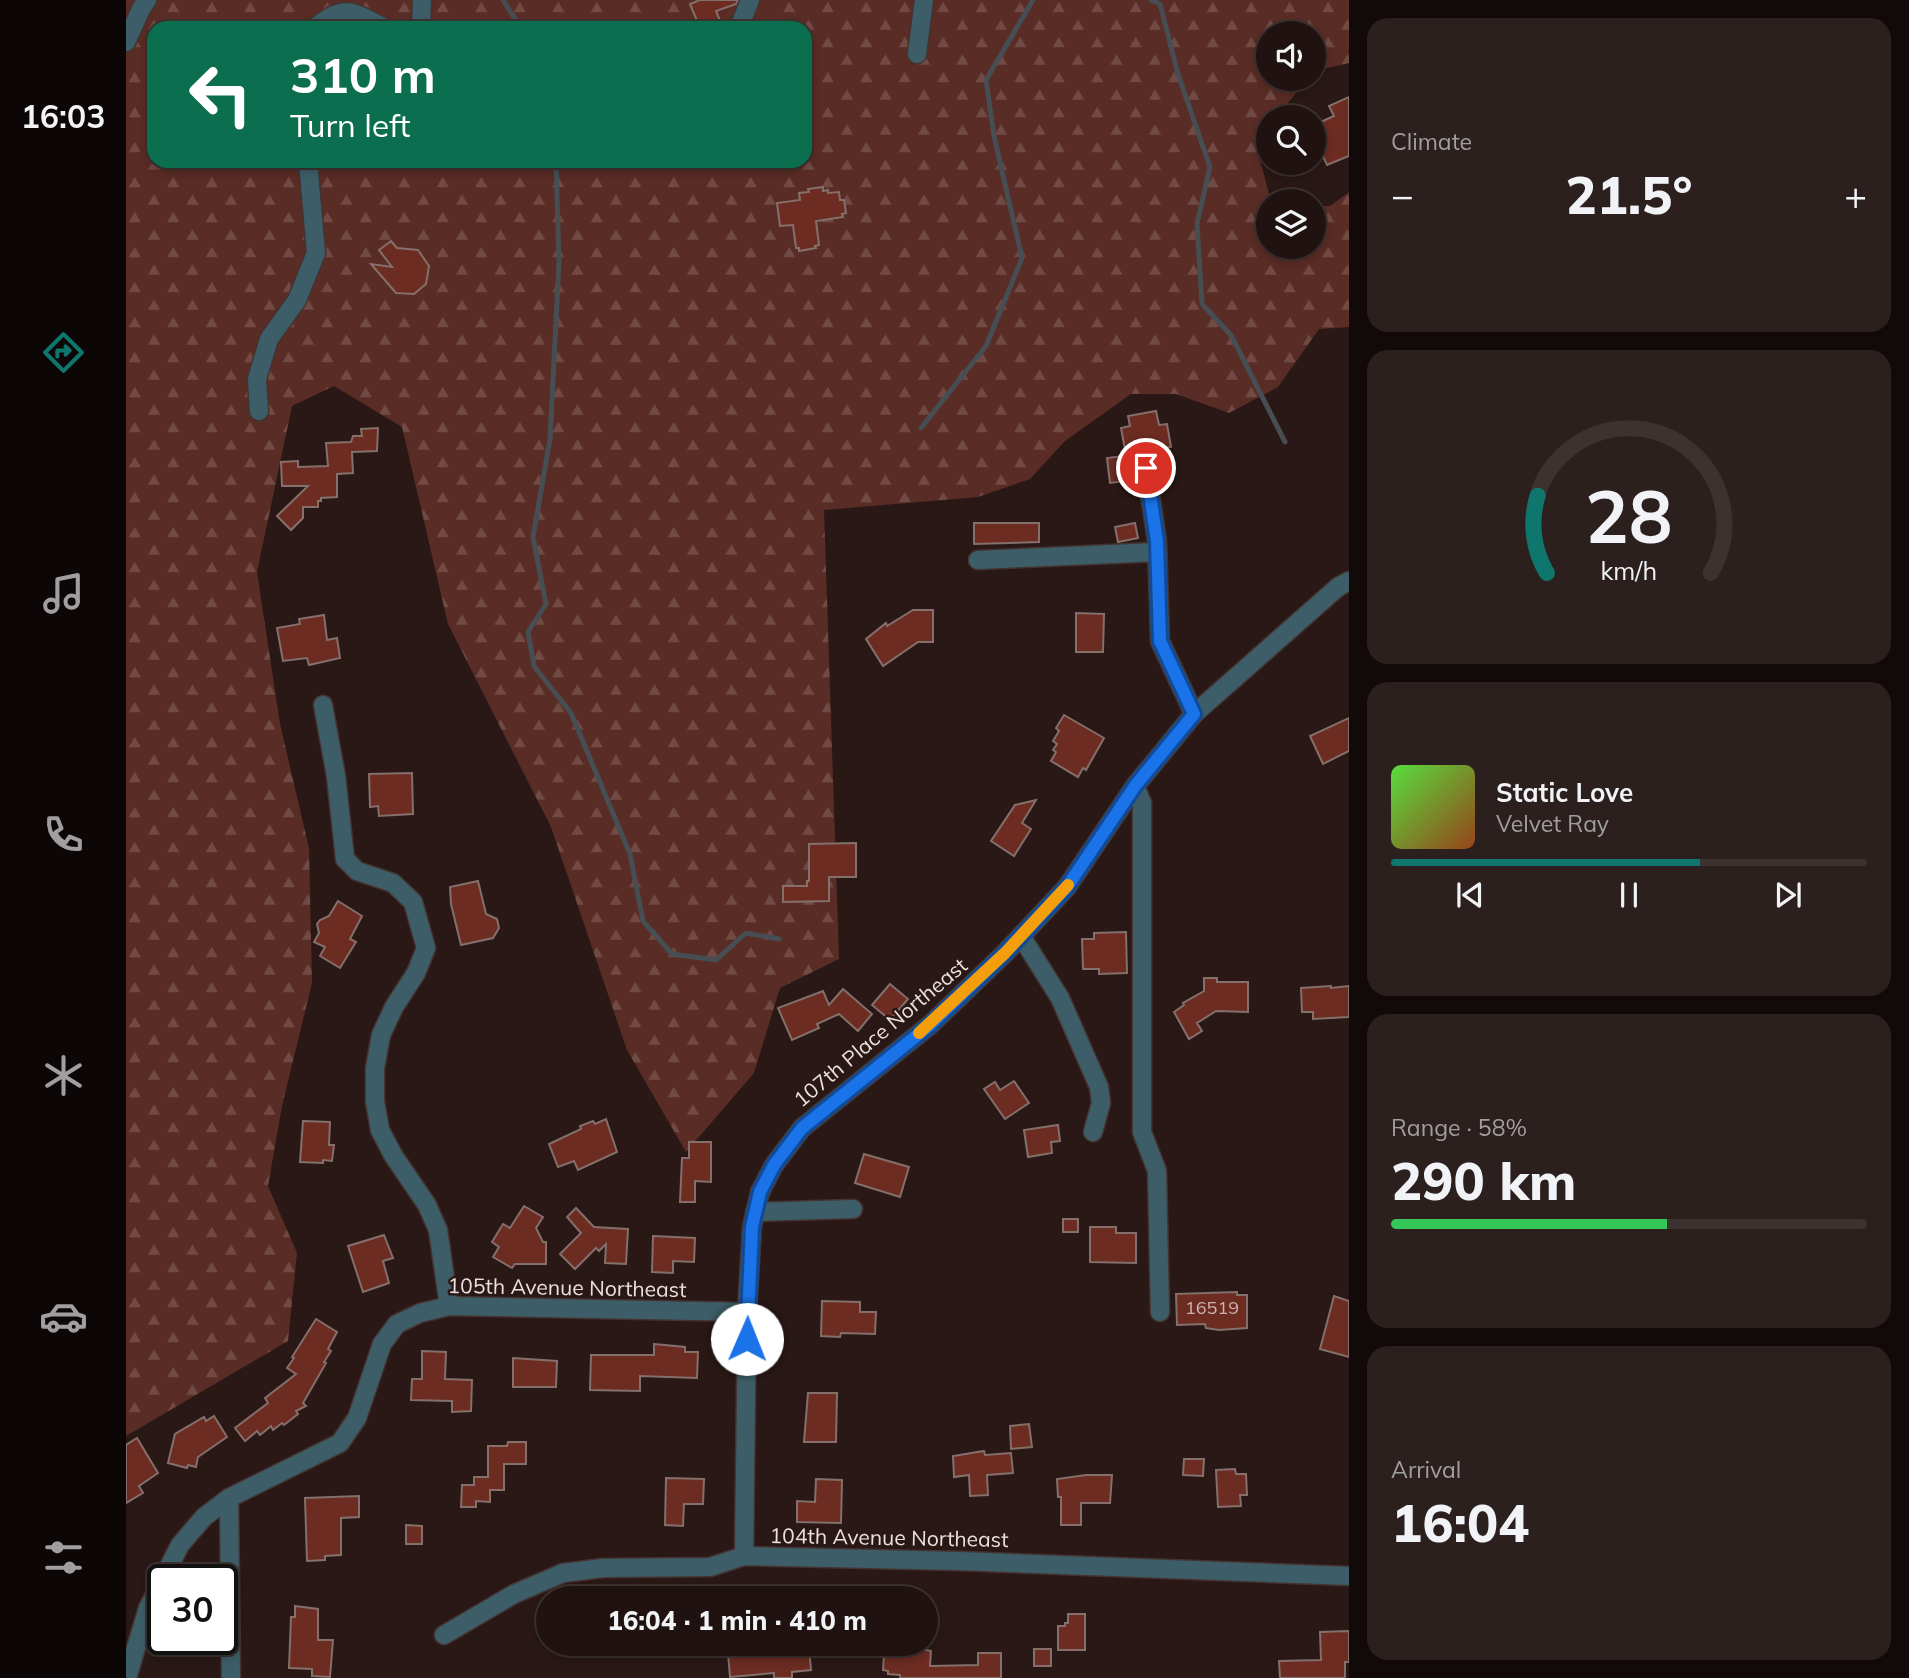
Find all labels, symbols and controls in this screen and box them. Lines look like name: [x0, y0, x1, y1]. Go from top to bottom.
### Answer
map controls: [1256, 21, 1326, 259]
button: sound: [1256, 21, 1326, 91]
text: 310 m: [290, 44, 436, 105]
icon: left: [175, 49, 266, 140]
text: 16:03: [21, 96, 105, 136]
text: Turn left: [290, 105, 410, 145]
button: search: [1256, 105, 1326, 175]
text: Climate: [1391, 127, 1472, 156]
text: 21.5°: [1565, 162, 1693, 227]
text: −: [1391, 171, 1414, 219]
text: +: [1844, 171, 1867, 219]
button: layers: [1256, 189, 1326, 259]
icon: directions: [39, 328, 88, 377]
pin: [1116, 438, 1176, 498]
icon: arrive: [1127, 449, 1165, 487]
text: 28: [1585, 470, 1673, 561]
text: km/h: [1601, 555, 1657, 586]
icon: music: [39, 569, 88, 618]
text: Static Love: [1496, 776, 1633, 809]
text: Velvet Ray: [1496, 809, 1609, 838]
icon: phone: [39, 810, 88, 859]
icon: previous: [1451, 876, 1489, 914]
icon: pause: [1610, 876, 1648, 914]
icon: next: [1769, 876, 1807, 914]
street label: 107th Place Northeast: [788, 952, 972, 1112]
icon: climate: [39, 1051, 88, 1100]
text: Range · 58%: [1391, 1113, 1527, 1142]
text: 290 km: [1391, 1148, 1576, 1213]
street label: 105th Avenue Northeast: [447, 1272, 687, 1302]
icon: car: [39, 1292, 88, 1341]
house number: 16519: [1185, 1296, 1239, 1319]
position arrow: [710, 1302, 784, 1376]
text: Arrival: [1391, 1455, 1461, 1484]
text: 16:04: [1391, 1490, 1529, 1555]
street label: 104th Avenue Northeast: [769, 1522, 1009, 1552]
icon: filters: [39, 1533, 88, 1582]
speed limit sign: 30: [147, 1564, 238, 1655]
text: 16:04 · 1 min · 410 m: [607, 1604, 867, 1637]

